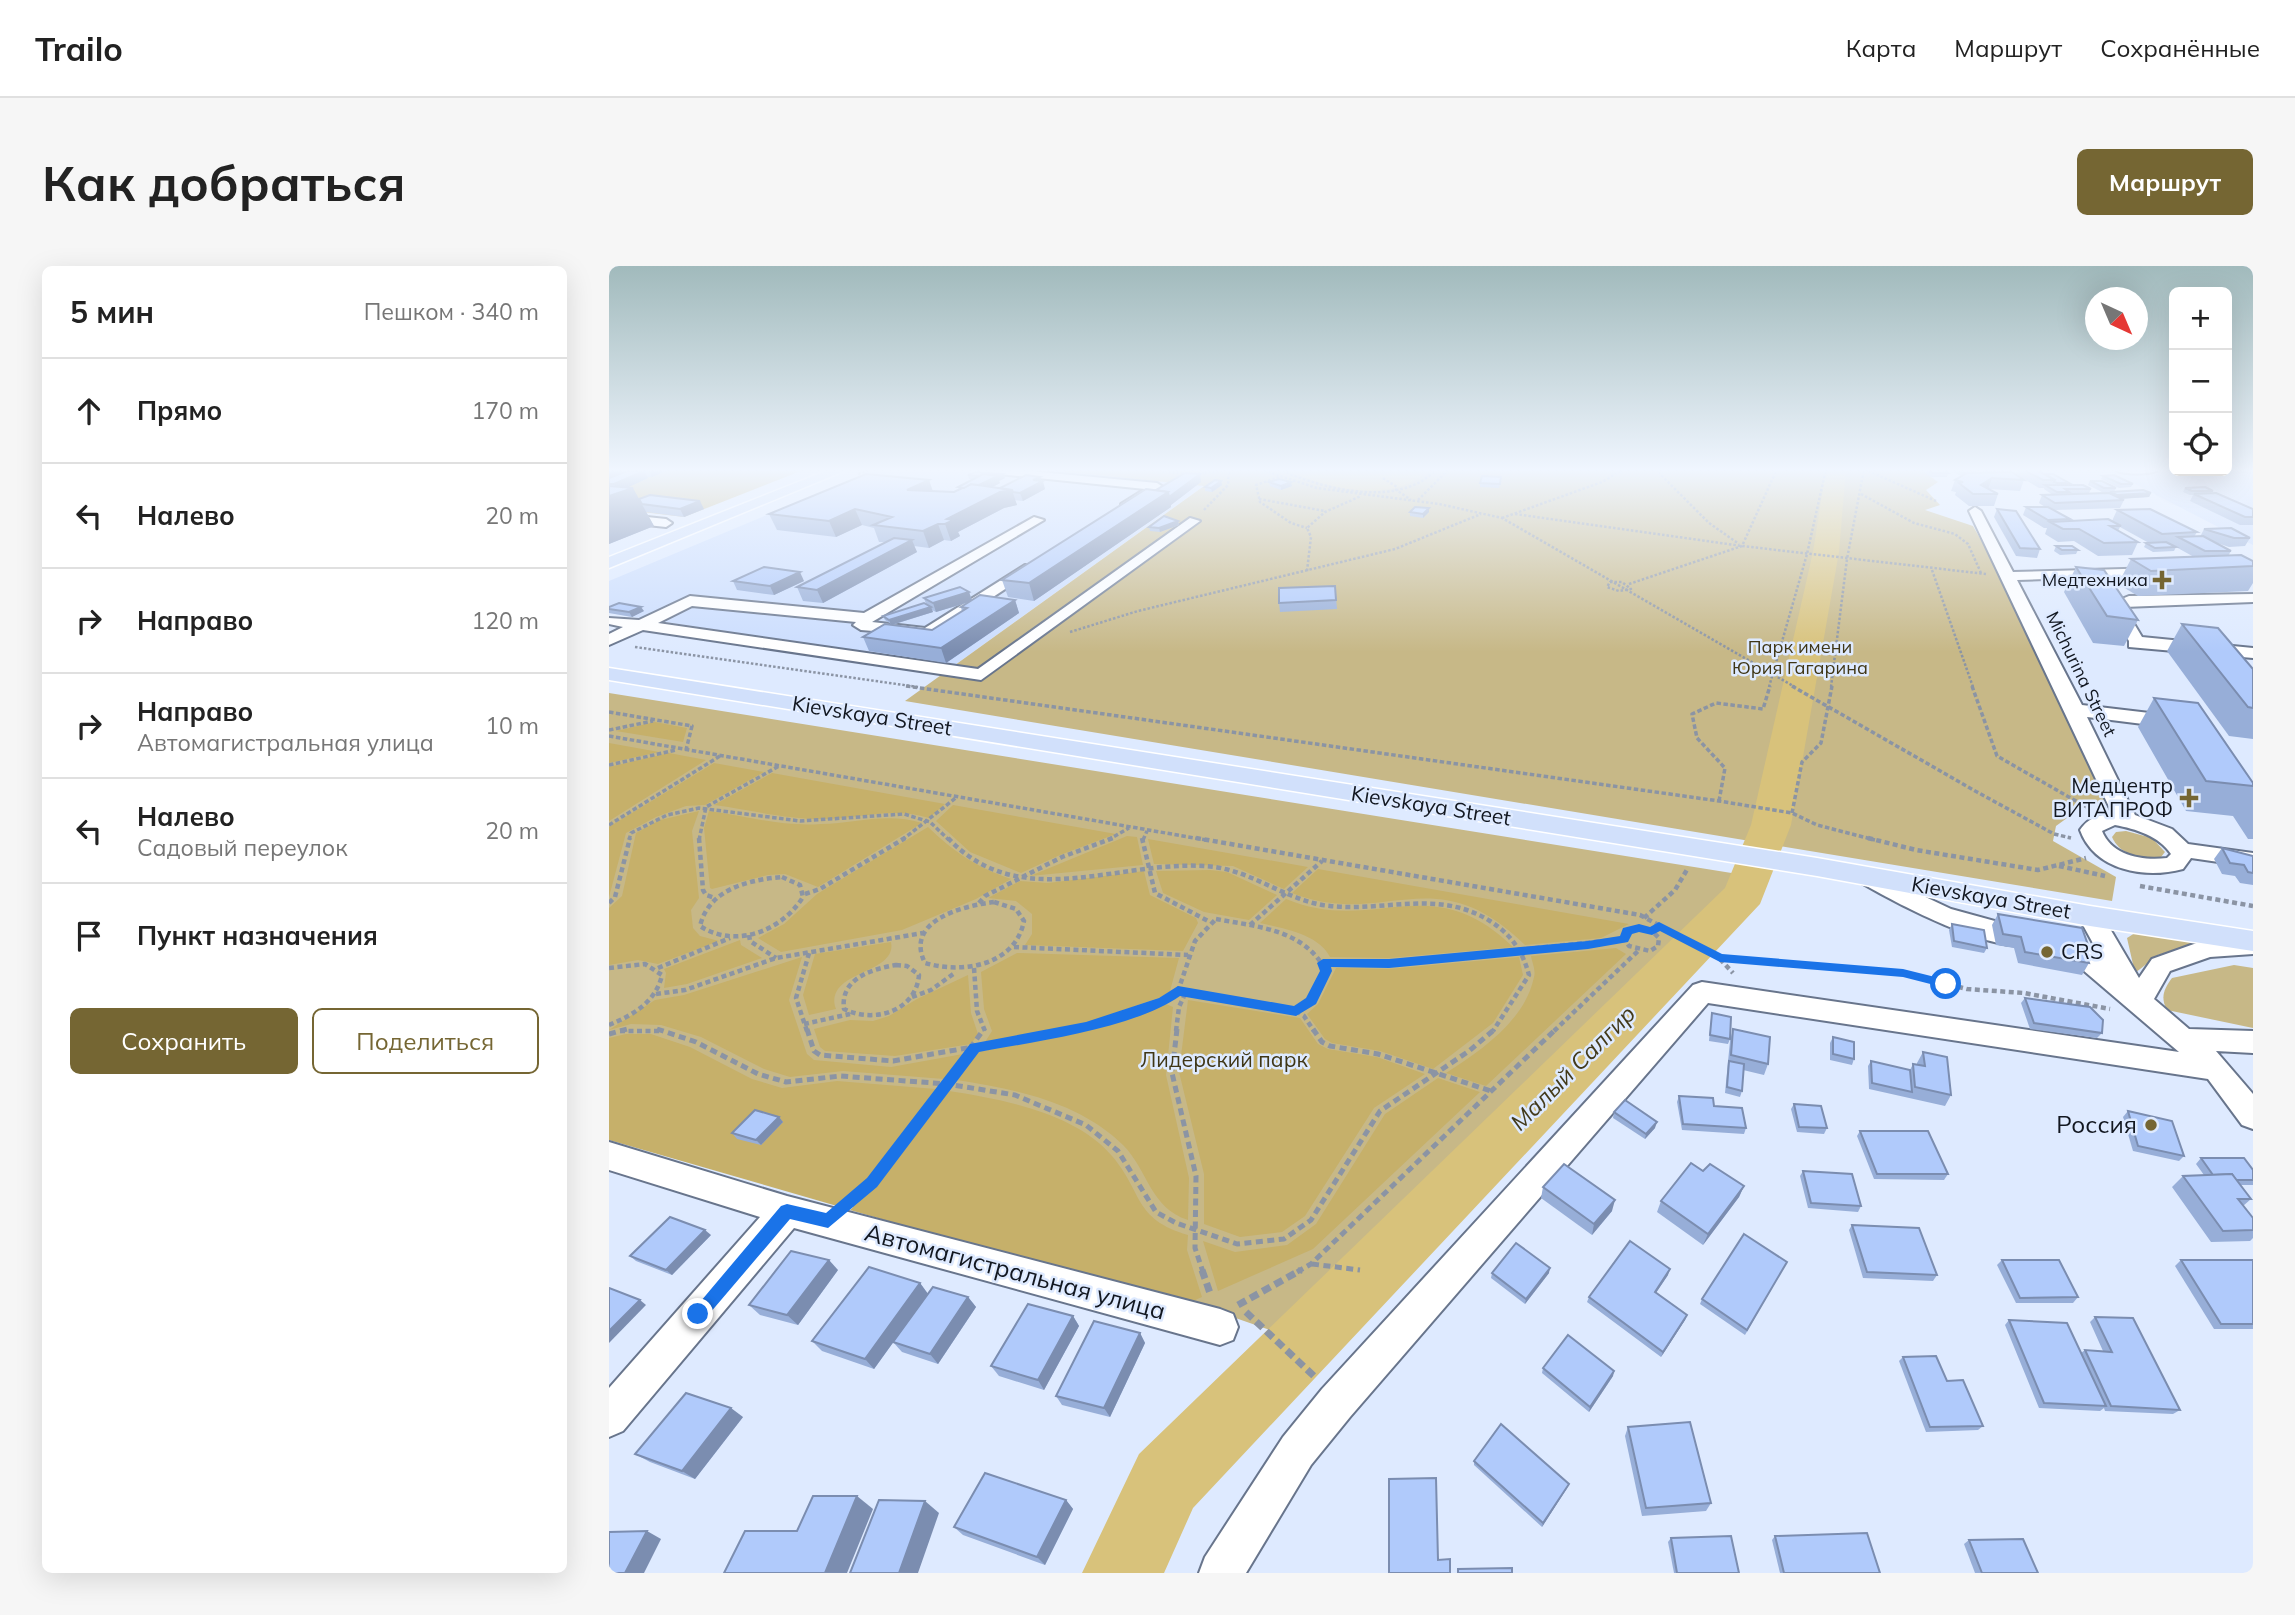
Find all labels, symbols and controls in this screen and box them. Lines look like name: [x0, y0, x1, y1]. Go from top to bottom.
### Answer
text: Trailo: [35, 28, 123, 69]
text: Карта: [1846, 33, 1916, 63]
text: Маршрут: [1954, 33, 2062, 63]
text: Сохранённые: [2100, 33, 2260, 63]
button: Маршрут: [2077, 149, 2253, 215]
text: Как добраться: [42, 152, 405, 213]
north arrow: [2085, 287, 2148, 350]
map controls: [2169, 287, 2232, 476]
button: +: [2169, 287, 2232, 350]
text: 5 мин: [70, 293, 154, 331]
text: Пешком · 340 m: [364, 297, 539, 326]
button: −: [2169, 350, 2232, 413]
icon: ahead: [70, 392, 108, 430]
text: Прямо: [137, 394, 222, 427]
text: 170 m: [471, 396, 539, 425]
button: locate: [2169, 413, 2232, 476]
icon: left: [70, 497, 108, 535]
text: Налево: [137, 499, 235, 532]
text: 20 m: [485, 501, 539, 530]
place label: Медтехника: [2042, 568, 2148, 591]
marker: Медтехника: [2154, 572, 2170, 588]
icon: right: [70, 602, 108, 640]
text: Направо: [137, 604, 253, 637]
text: 120 m: [471, 606, 539, 635]
street label: Michurina Street: [2041, 608, 2122, 740]
park label: Парк имени Юрия Гагарина: [1732, 635, 1868, 679]
street label: Kievskaya Street: [790, 690, 954, 740]
text: Направо: [137, 695, 253, 728]
icon: right: [70, 707, 108, 745]
text: 10 m: [485, 711, 539, 740]
text: Автомагистральная улица: [137, 728, 434, 757]
place label: Медцентр ВИТАПРОФ: [2053, 772, 2173, 822]
street label: Kievskaya Street: [1349, 780, 1513, 830]
marker: Медцентр ВИТАПРОФ: [2179, 788, 2199, 808]
text: Налево: [137, 800, 235, 833]
icon: left: [70, 812, 108, 850]
text: 20 m: [485, 816, 539, 845]
text: Садовый переулок: [137, 833, 348, 862]
street label: Kievskaya Street: [1910, 870, 2073, 924]
icon: arrive: [70, 917, 108, 955]
text: Пункт назначения: [137, 919, 378, 952]
place label: CRS: [2061, 938, 2103, 964]
marker: CRS: [2039, 944, 2055, 960]
route start: [1930, 968, 1961, 999]
water label: Малый Салгир: [1504, 999, 1641, 1136]
button: Сохранить: [70, 1008, 298, 1074]
button: Поделиться: [312, 1008, 539, 1074]
park label: Лидерский парк: [1140, 1046, 1308, 1072]
place label: Россия: [2056, 1109, 2137, 1139]
marker: Россия: [2143, 1117, 2159, 1133]
street label: Автомагистральная улица: [862, 1216, 1169, 1326]
route end: [682, 1298, 713, 1329]

